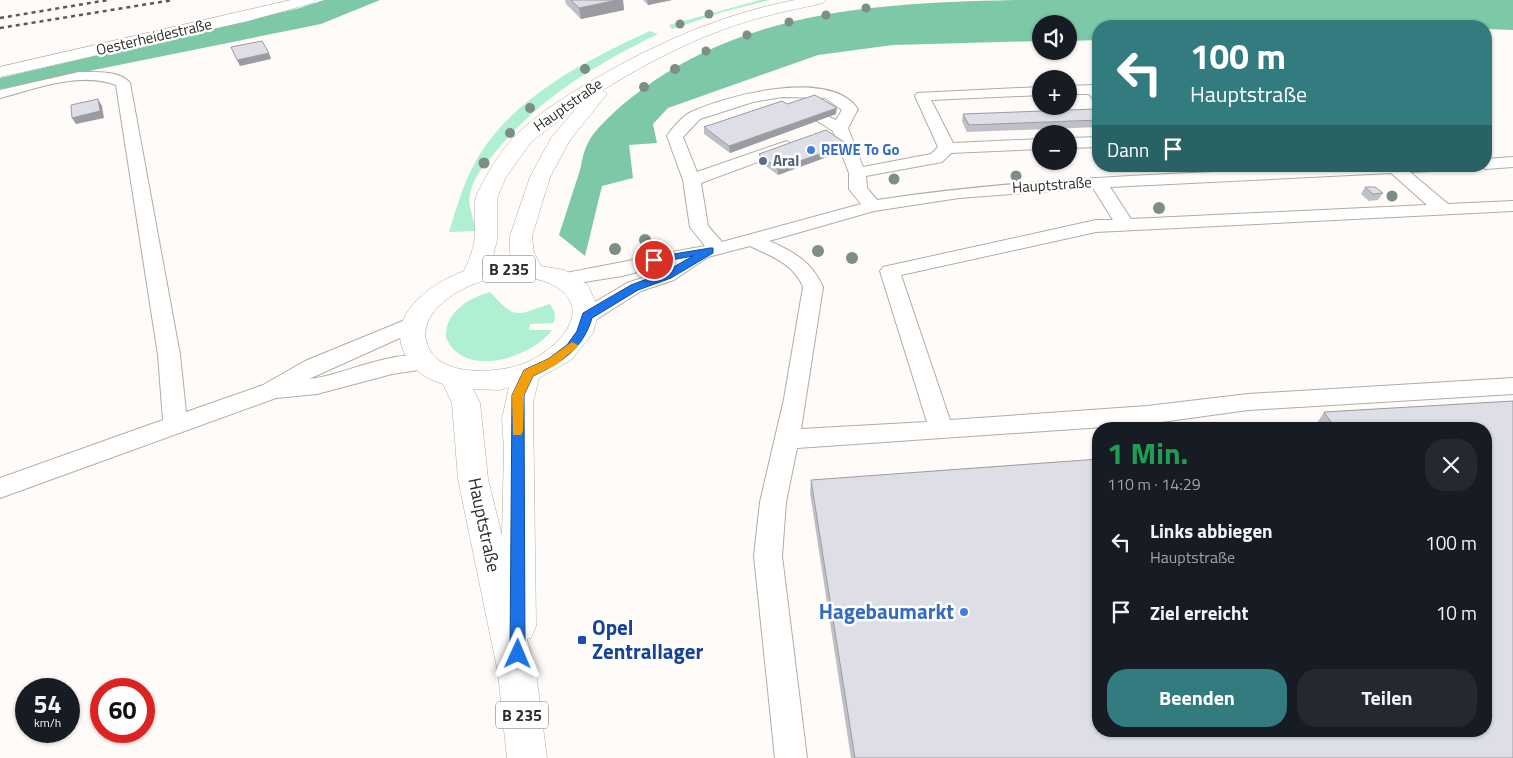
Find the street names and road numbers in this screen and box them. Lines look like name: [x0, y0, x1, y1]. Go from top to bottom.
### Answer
street label: Oesterheidestraße: [94, 12, 214, 61]
street label: Hauptstraße: [528, 72, 607, 137]
street label: Hauptstraße: [1011, 170, 1093, 199]
road number: B 235: [483, 255, 535, 282]
street label: Hauptstraße: [461, 475, 508, 575]
road number: B 235: [496, 702, 548, 728]

